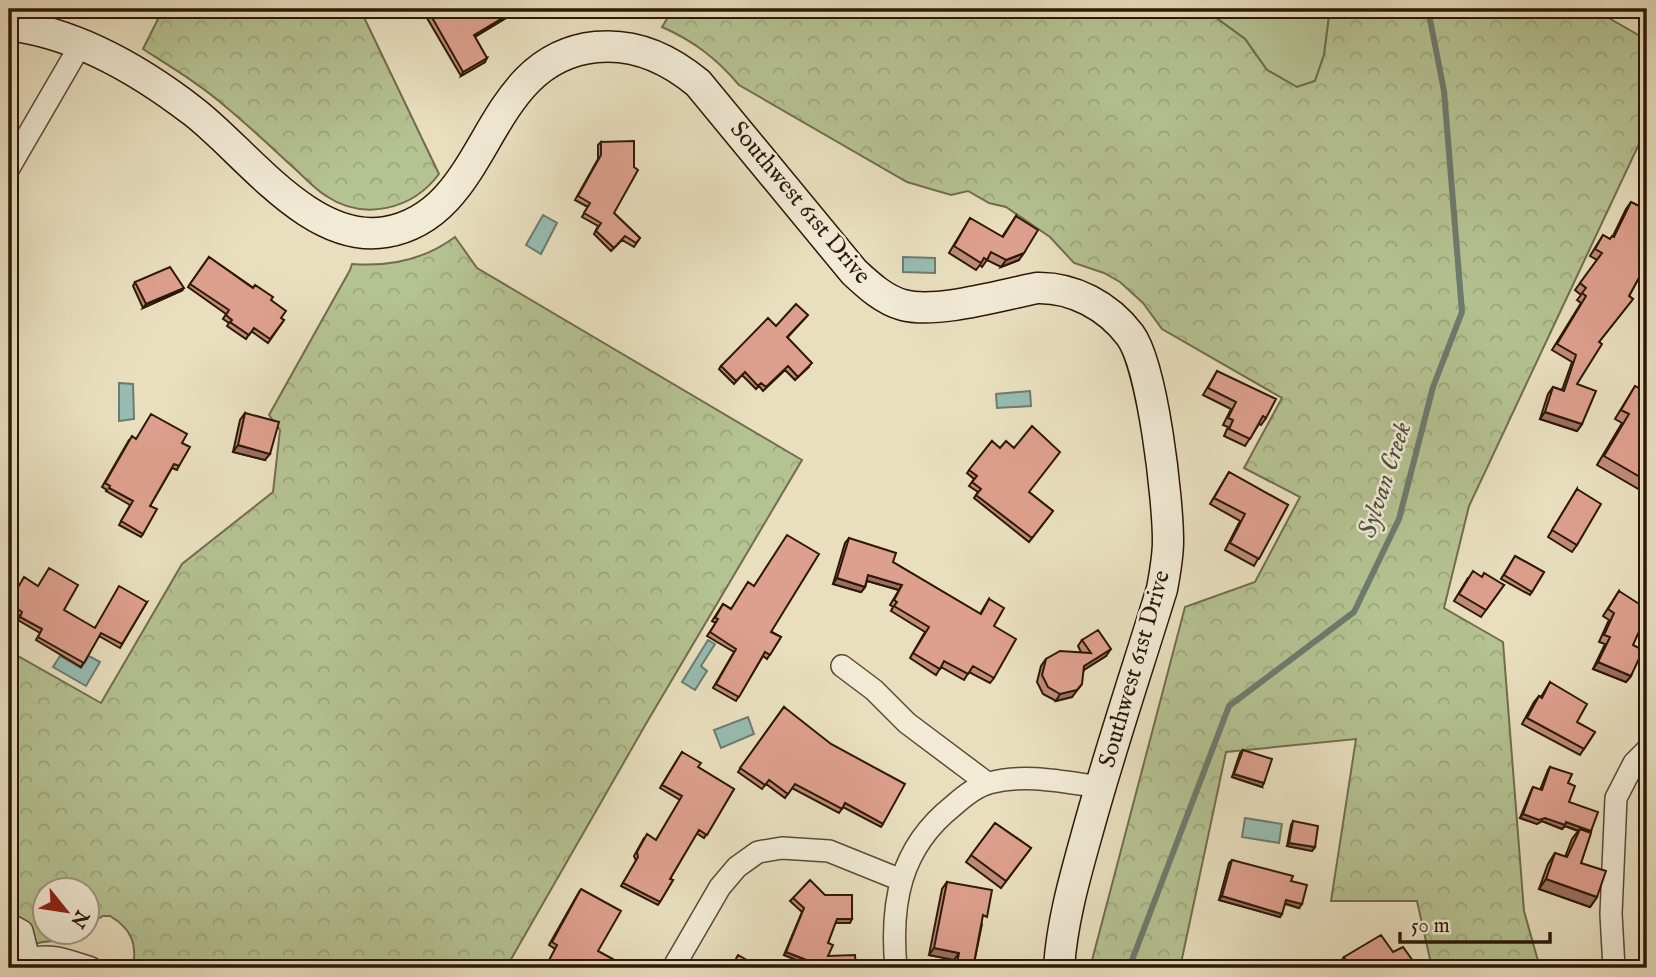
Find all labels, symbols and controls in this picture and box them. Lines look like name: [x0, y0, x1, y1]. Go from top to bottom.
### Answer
street label: Southwest 61st Drive: [723, 115, 877, 291]
water label: Sylvan Creek: [1351, 417, 1419, 542]
street label: Southwest 61st Drive: [1092, 567, 1178, 771]
north arrow: [32, 876, 102, 946]
scale bar: [1400, 900, 1551, 944]
text: N: [64, 905, 94, 932]
text: 50 m: [1411, 913, 1450, 940]

